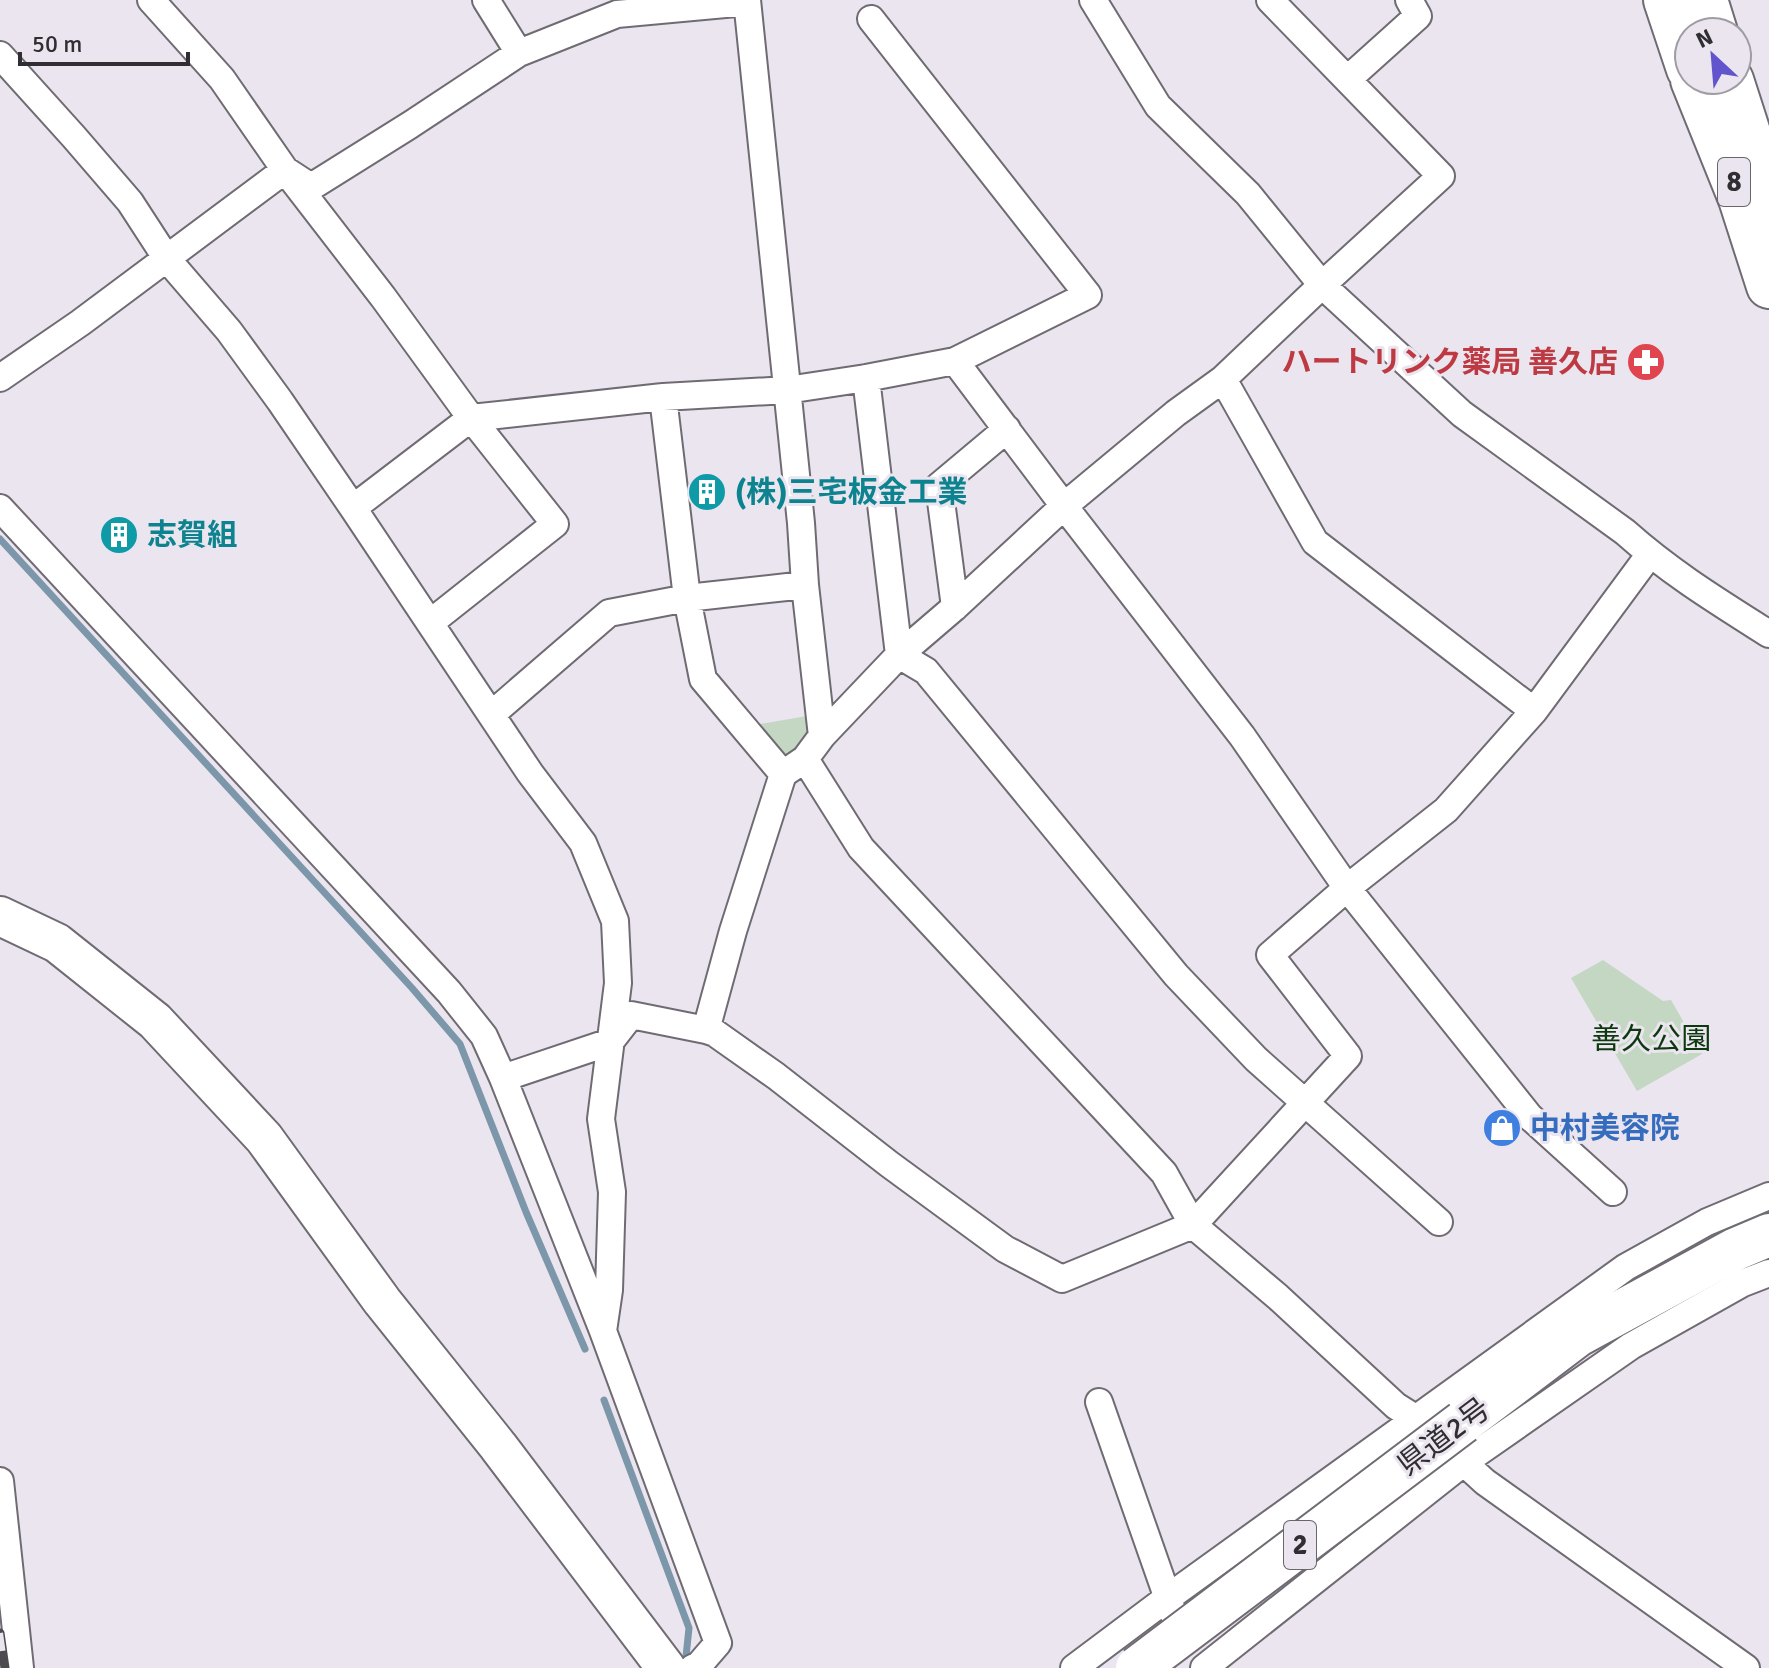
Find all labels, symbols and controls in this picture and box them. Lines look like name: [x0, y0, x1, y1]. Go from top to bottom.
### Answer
scale bar: [20, 16, 188, 66]
north arrow: [1673, 16, 1753, 96]
text: N: [1692, 23, 1717, 54]
text: 50 m: [32, 29, 82, 59]
road number: 8: [1718, 158, 1750, 206]
pharmacy icon: ハートリンク薬局 善久店: [1625, 341, 1667, 383]
place label: ハートリンク薬局 善久店: [1281, 344, 1618, 381]
building icon: (株)三宅板金工業: [686, 471, 728, 513]
place label: (株)三宅板金工業: [735, 474, 968, 511]
building icon: 志賀組: [98, 514, 140, 556]
place label: 志賀組: [147, 517, 237, 554]
park label: 善久公園: [1591, 1021, 1711, 1058]
shop icon: 中村美容院: [1481, 1107, 1523, 1149]
place label: 中村美容院: [1530, 1110, 1680, 1147]
street label: 県道2号: [1390, 1390, 1498, 1484]
road number: 2: [1284, 1521, 1316, 1569]

